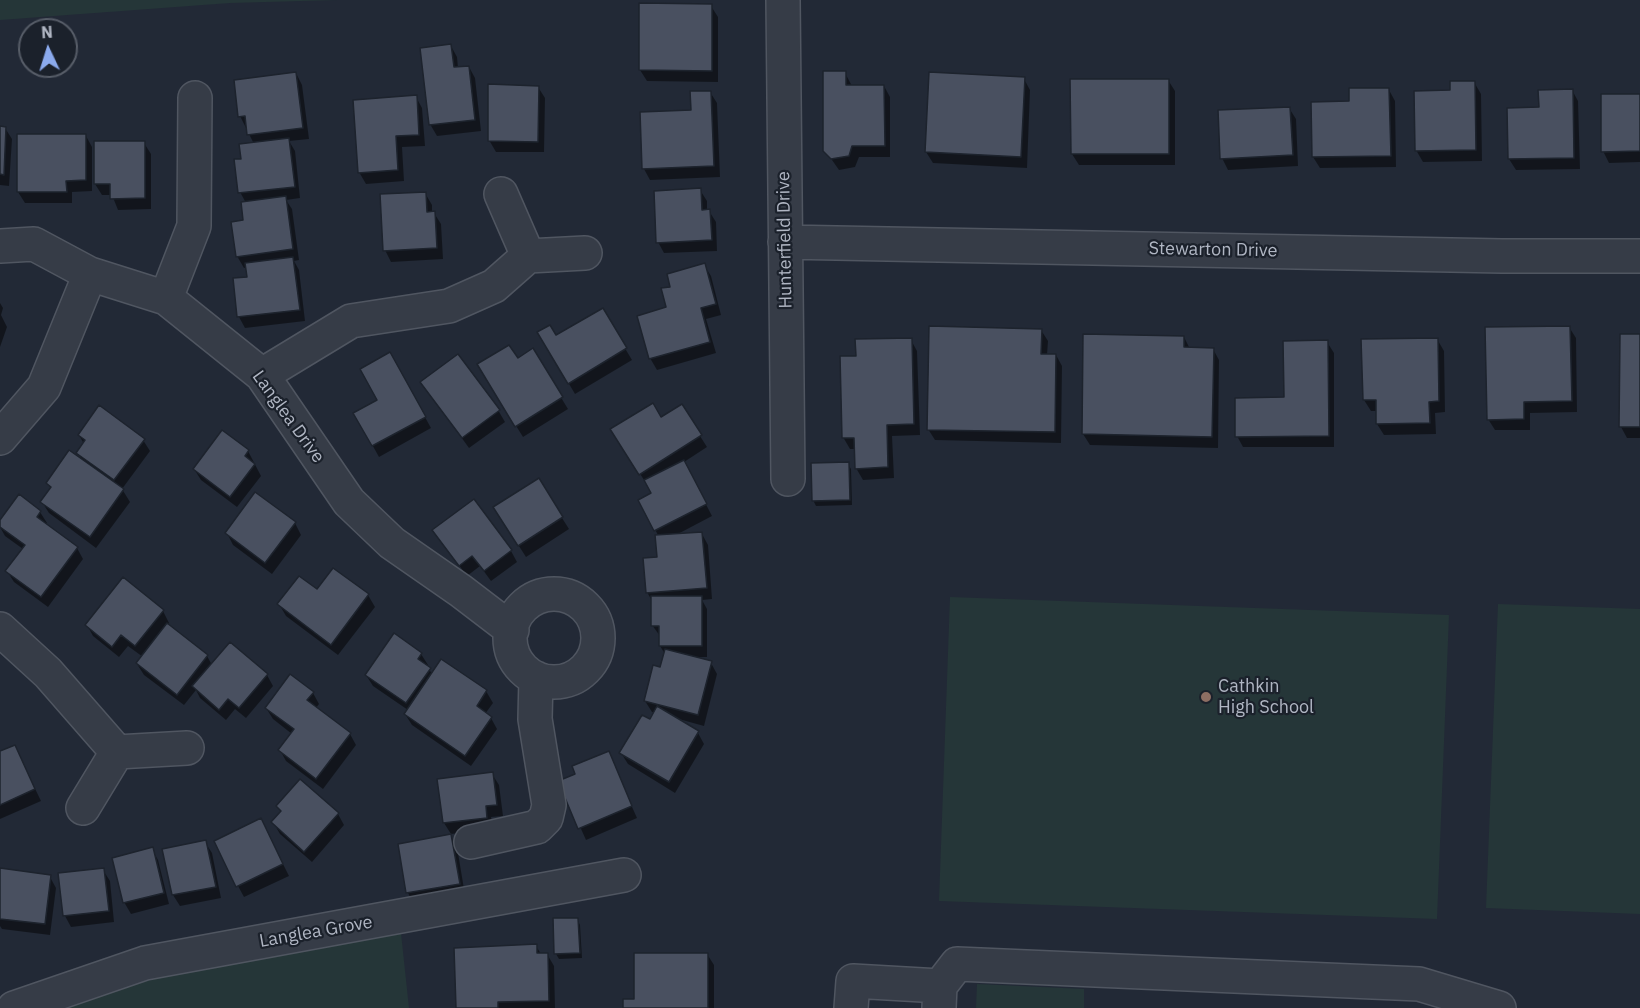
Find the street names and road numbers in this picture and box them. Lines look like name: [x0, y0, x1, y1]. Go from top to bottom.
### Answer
street label: Hunterfield Drive: [773, 171, 797, 309]
street label: Stewarton Drive: [1148, 238, 1278, 262]
street label: Langlea Drive: [247, 367, 329, 467]
street label: Langlea Grove: [258, 911, 374, 953]

